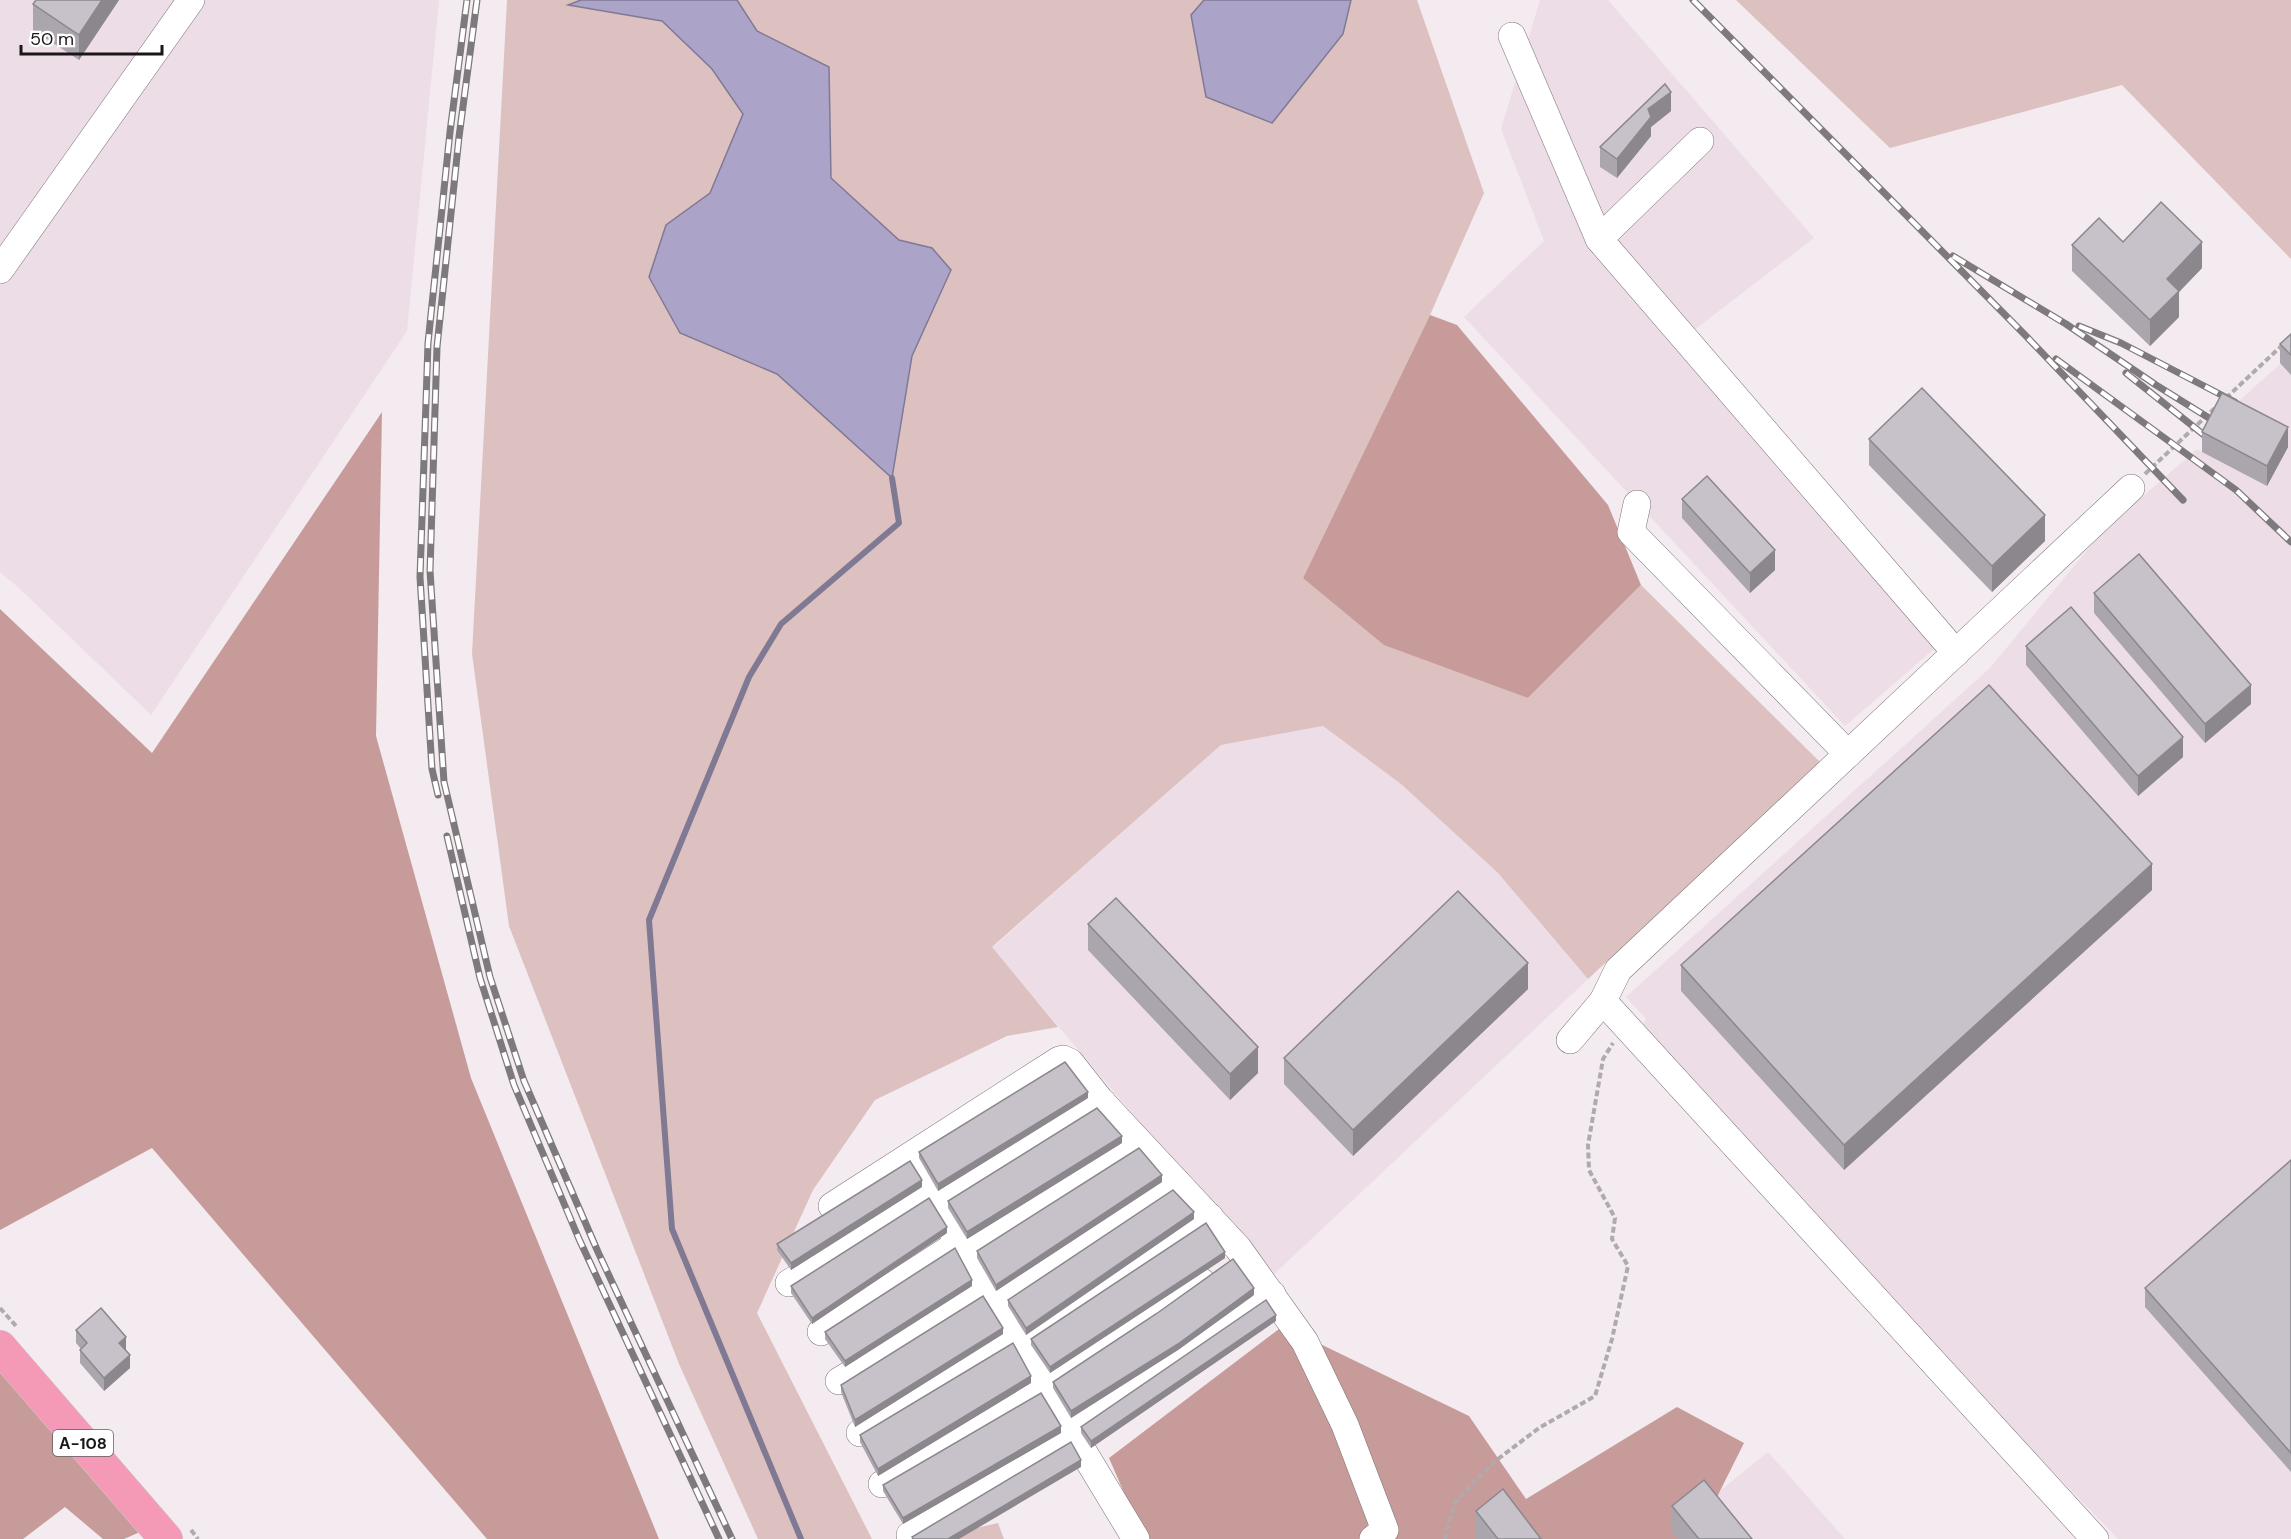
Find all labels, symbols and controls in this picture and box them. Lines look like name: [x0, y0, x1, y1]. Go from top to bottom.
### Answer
scale bar: [21, 18, 162, 56]
text: 50 m: [30, 27, 74, 51]
road number: А-108: [53, 1430, 113, 1456]

